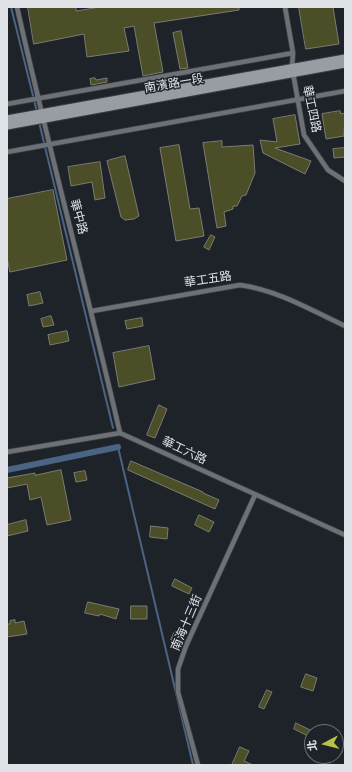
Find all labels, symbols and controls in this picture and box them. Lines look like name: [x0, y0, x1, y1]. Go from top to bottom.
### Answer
street label: 南濱路一段: [143, 72, 205, 96]
street label: 華工四路: [299, 84, 323, 134]
street label: 華中路: [66, 198, 90, 236]
street label: 華工五路: [183, 269, 233, 291]
street label: 華工六路: [159, 434, 209, 468]
street label: 南海十三街: [169, 593, 205, 653]
north arrow: [304, 724, 344, 764]
text: 北: [305, 739, 320, 752]

